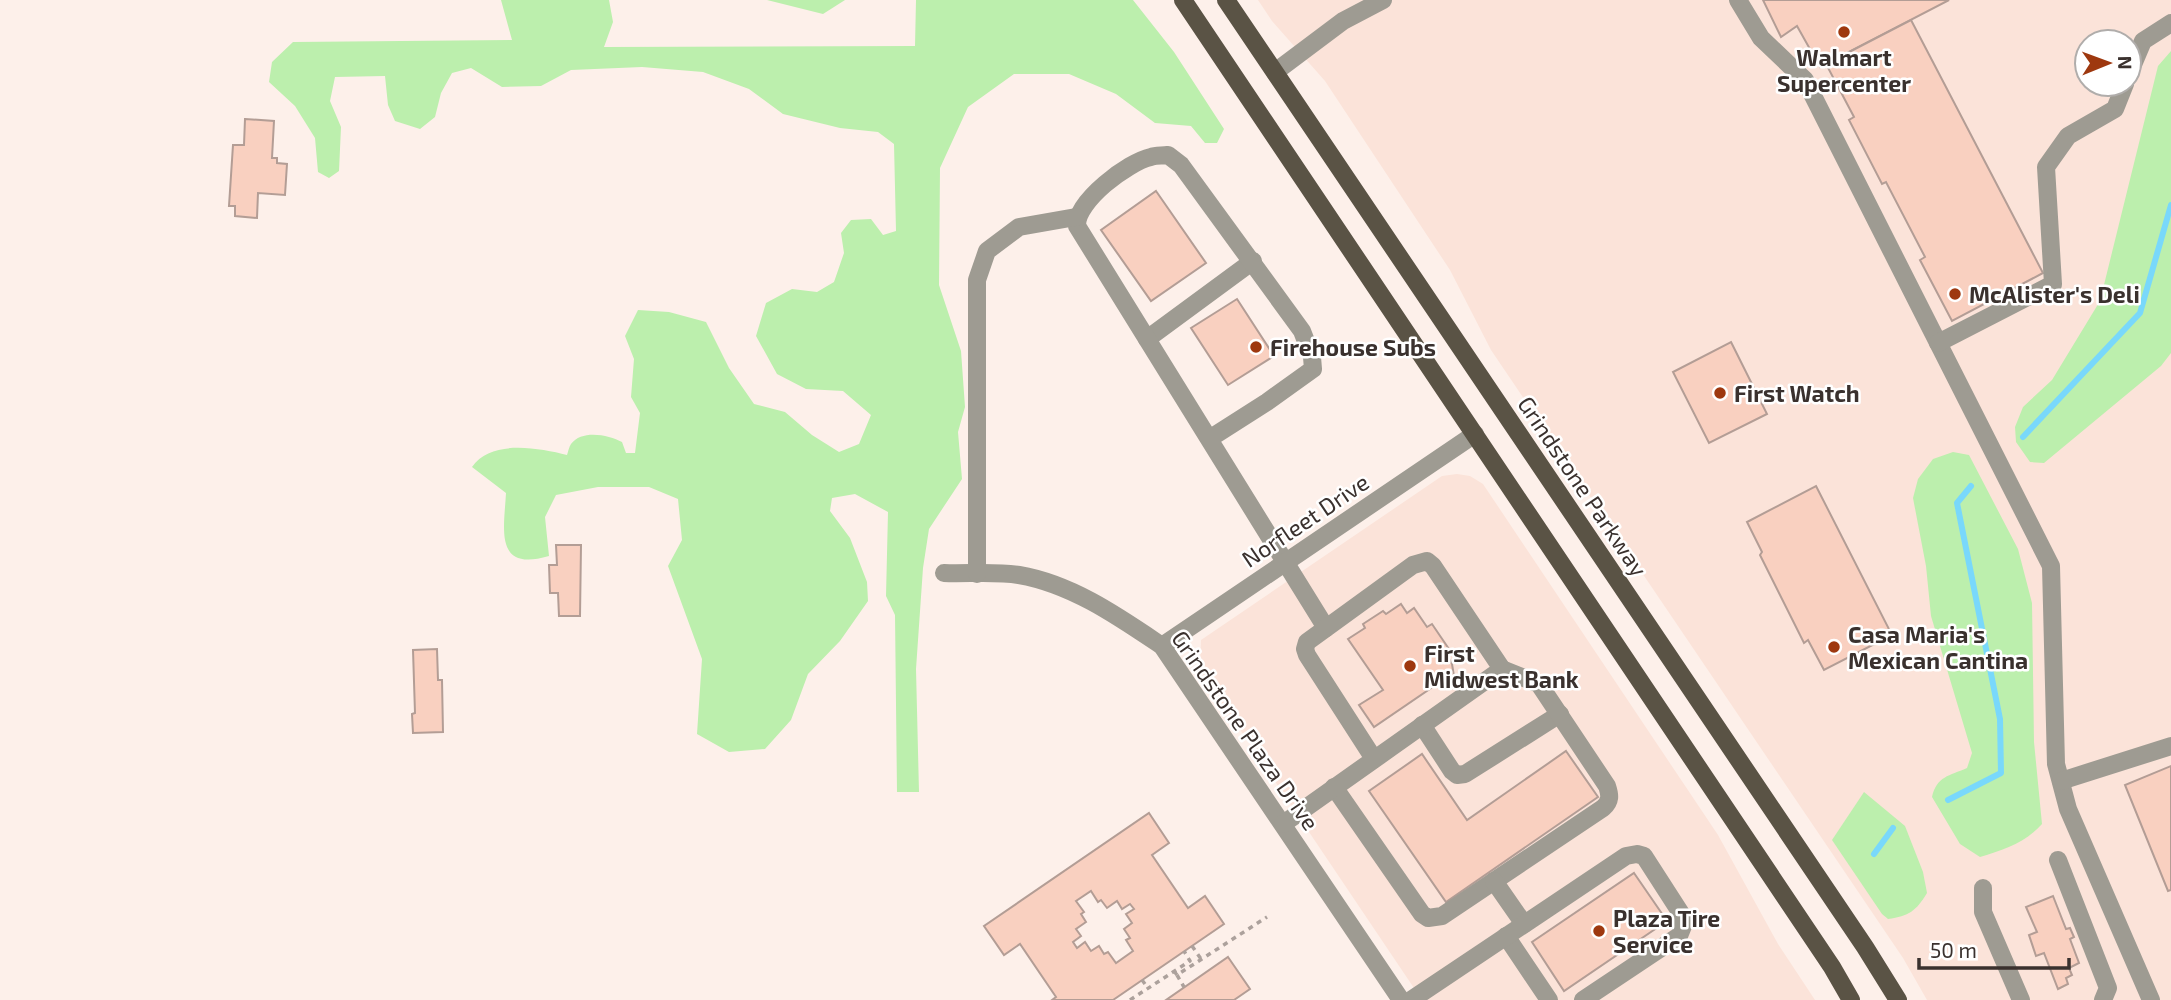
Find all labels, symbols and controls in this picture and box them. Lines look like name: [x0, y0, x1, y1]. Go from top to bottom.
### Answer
marker: Walmart Supercenter: [1836, 24, 1852, 40]
north arrow: [2073, 28, 2143, 98]
place label: Walmart Supercenter: [1777, 43, 1911, 97]
text: N: [2114, 56, 2137, 70]
place label: McAlister's Deli: [1969, 280, 2140, 308]
marker: McAlister's Deli: [1947, 286, 1963, 302]
place label: Firehouse Subs: [1270, 333, 1436, 361]
marker: Firehouse Subs: [1248, 339, 1264, 355]
place label: First Watch: [1734, 379, 1860, 407]
marker: First Watch: [1712, 385, 1728, 401]
street label: Grindstone Parkway: [1512, 391, 1654, 581]
street label: Norfleet Drive: [1236, 467, 1374, 573]
place label: Casa Maria's Mexican Cantina: [1848, 620, 2028, 674]
street label: Grindstone Plaza Drive: [1166, 625, 1326, 835]
place label: First Midwest Bank: [1424, 639, 1579, 693]
marker: Casa Maria's Mexican Cantina: [1826, 639, 1842, 655]
marker: First Midwest Bank: [1402, 658, 1418, 674]
place label: Plaza Tire Service: [1613, 904, 1720, 958]
marker: Plaza Tire Service: [1591, 923, 1607, 939]
scale bar: [1919, 926, 2070, 970]
text: 50 m: [1930, 937, 1977, 962]

